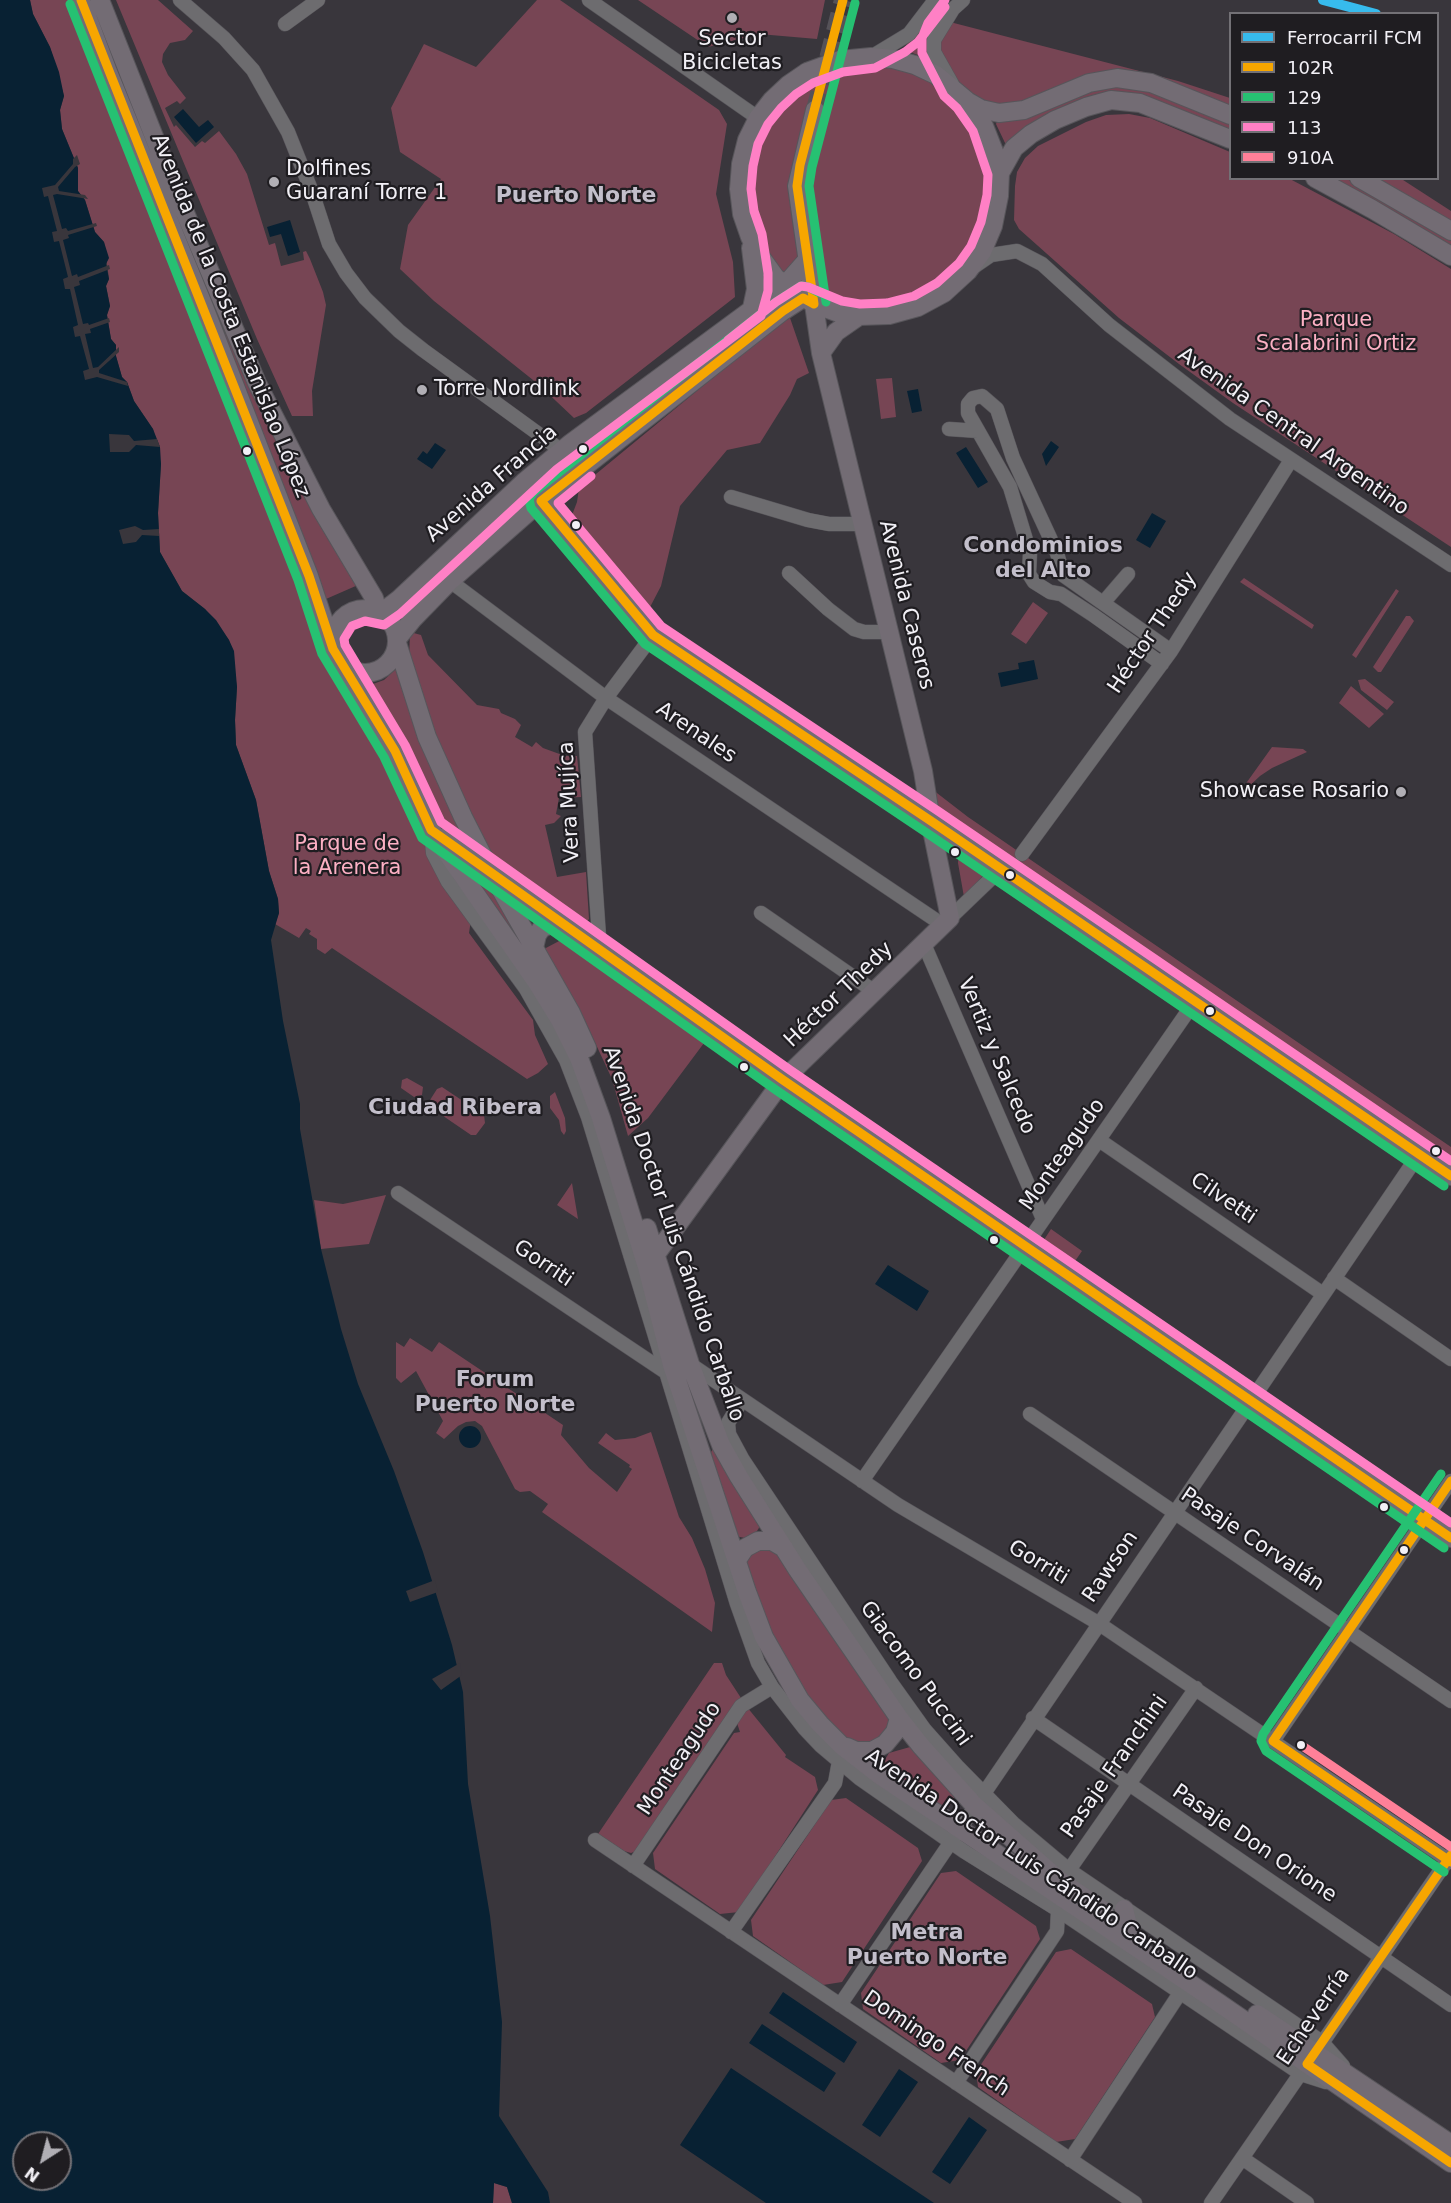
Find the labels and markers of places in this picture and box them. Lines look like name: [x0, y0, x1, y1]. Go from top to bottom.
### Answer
marker: Sector Bicicletas: [725, 11, 739, 25]
place label: Sector Bicicletas: [682, 27, 782, 77]
place label: Dolfines Guaraní Torre 1: [286, 157, 447, 207]
marker: Dolfines Guaraní Torre 1: [267, 175, 281, 189]
place label: Torre Nordlink: [434, 377, 579, 403]
marker: Torre Nordlink: [415, 383, 429, 397]
unlabelled marker: [577, 443, 589, 455]
unlabelled marker: [241, 445, 253, 457]
unlabelled marker: [570, 519, 582, 531]
place label: Showcase Rosario: [1200, 779, 1389, 805]
marker: Showcase Rosario: [1394, 785, 1408, 799]
unlabelled marker: [949, 846, 961, 858]
unlabelled marker: [1004, 869, 1016, 881]
unlabelled marker: [1204, 1005, 1216, 1017]
unlabelled marker: [738, 1061, 750, 1073]
unlabelled marker: [1430, 1145, 1442, 1157]
unlabelled marker: [988, 1234, 1000, 1246]
unlabelled marker: [1378, 1501, 1390, 1513]
unlabelled marker: [1398, 1544, 1410, 1556]
unlabelled marker: [1295, 1739, 1307, 1751]

